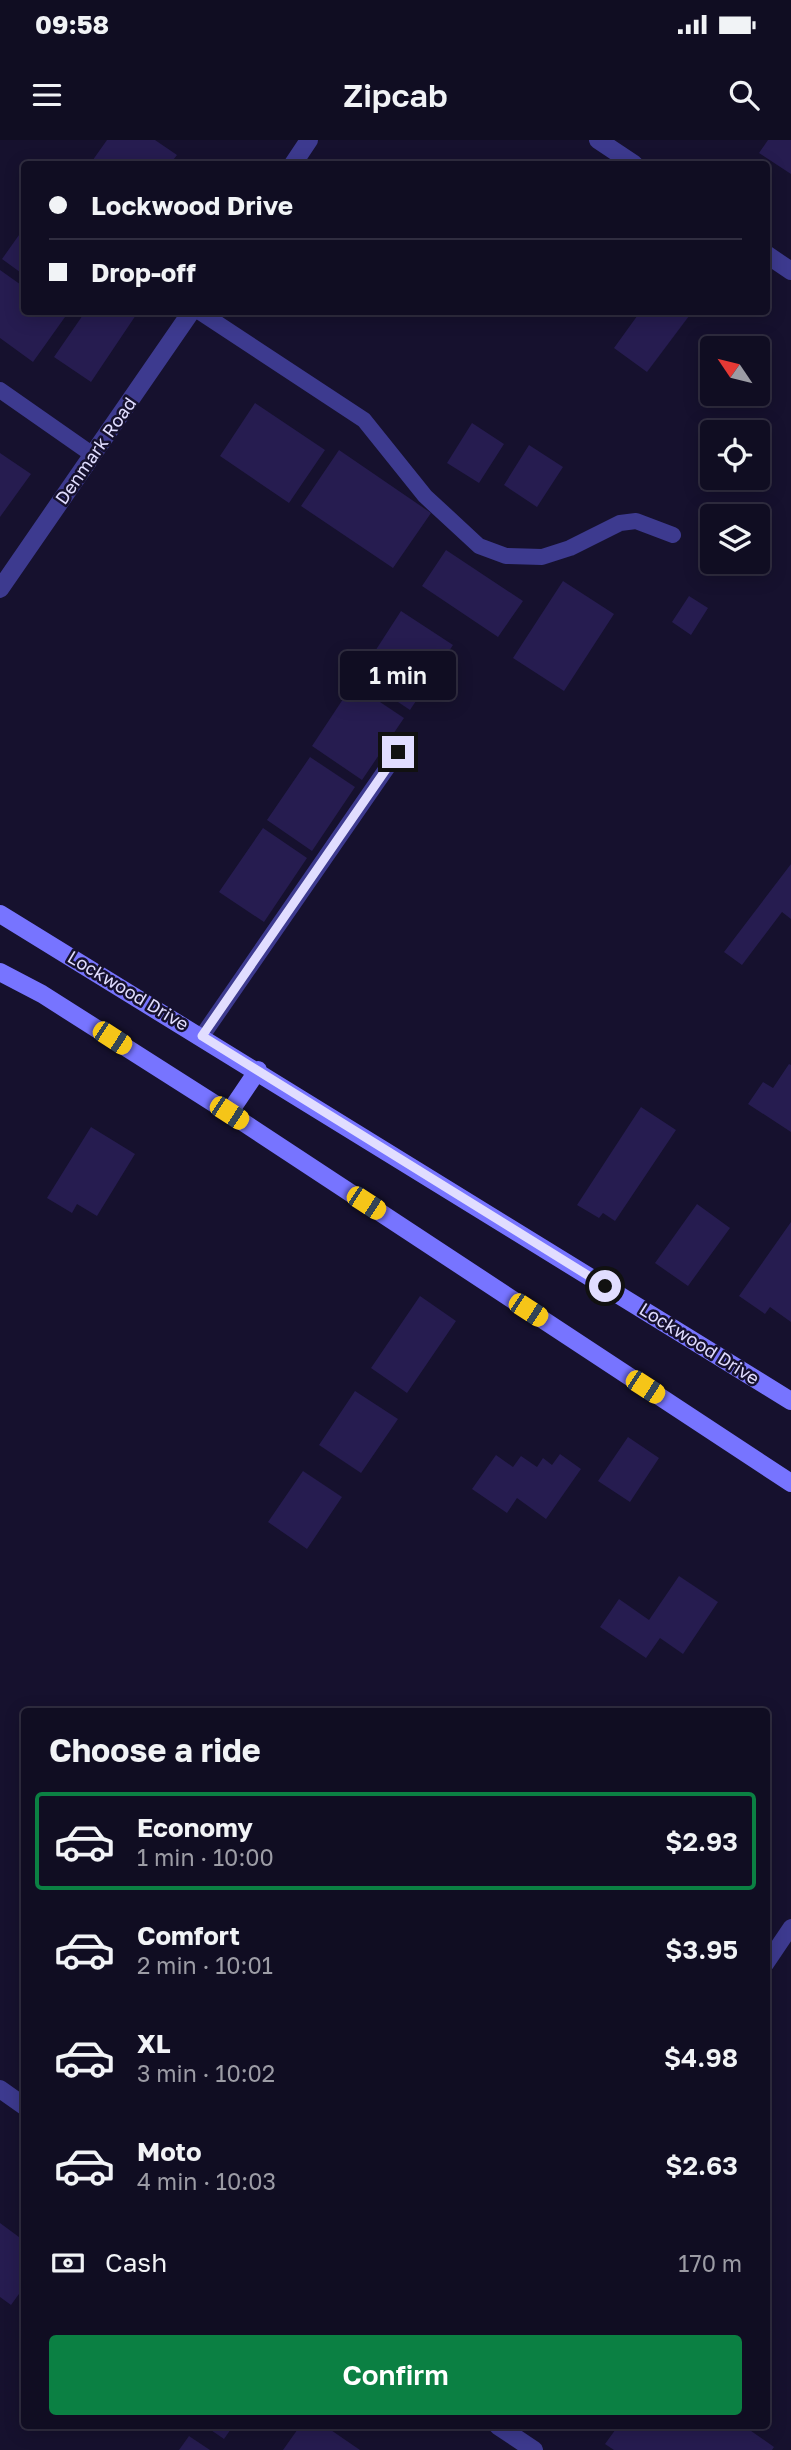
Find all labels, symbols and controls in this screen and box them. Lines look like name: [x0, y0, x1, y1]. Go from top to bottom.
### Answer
text: 09:58: [35, 9, 109, 40]
icon: menu: [28, 76, 66, 114]
text: Zipcab: [343, 76, 448, 114]
icon: search: [725, 76, 763, 114]
text: Lockwood Drive: [91, 190, 293, 221]
text: Drop-off: [91, 257, 196, 288]
north arrow: [700, 336, 770, 406]
map controls: [700, 336, 770, 574]
street label: Denmark Road: [50, 393, 140, 508]
button: locate: [700, 420, 770, 490]
button: layers: [700, 504, 770, 574]
callout: 1 min: [340, 650, 456, 700]
text: 1 min: [369, 661, 427, 689]
route end: [382, 736, 414, 768]
street label: Lockwood Drive: [64, 945, 193, 1035]
car: [89, 1018, 136, 1058]
car: [206, 1093, 253, 1133]
car: [343, 1183, 390, 1223]
route start: [589, 1270, 621, 1302]
car: [505, 1290, 552, 1330]
street label: Lockwood Drive: [636, 1297, 764, 1389]
car: [622, 1367, 669, 1407]
text: Choose a ride: [49, 1731, 261, 1769]
icon: car: [53, 1810, 116, 1873]
text: Economy: [137, 1812, 253, 1843]
text: $2.93: [665, 1826, 738, 1857]
text: 1 min · 10:00: [137, 1843, 274, 1871]
icon: car: [53, 1918, 116, 1981]
text: Comfort: [137, 1920, 240, 1951]
text: $3.95: [665, 1934, 738, 1965]
text: 2 min · 10:01: [137, 1951, 273, 1979]
icon: car: [53, 2026, 116, 2089]
text: XL: [137, 2028, 171, 2059]
text: $4.98: [664, 2042, 738, 2073]
text: 3 min · 10:02: [137, 2059, 275, 2087]
icon: car: [53, 2134, 116, 2197]
text: Moto: [137, 2136, 202, 2167]
text: $2.63: [665, 2150, 738, 2181]
text: 4 min · 10:03: [137, 2167, 276, 2195]
icon: cash: [49, 2244, 87, 2282]
text: Cash: [105, 2247, 167, 2278]
text: 170 m: [678, 2249, 742, 2277]
button: Confirm: [49, 2335, 742, 2415]

